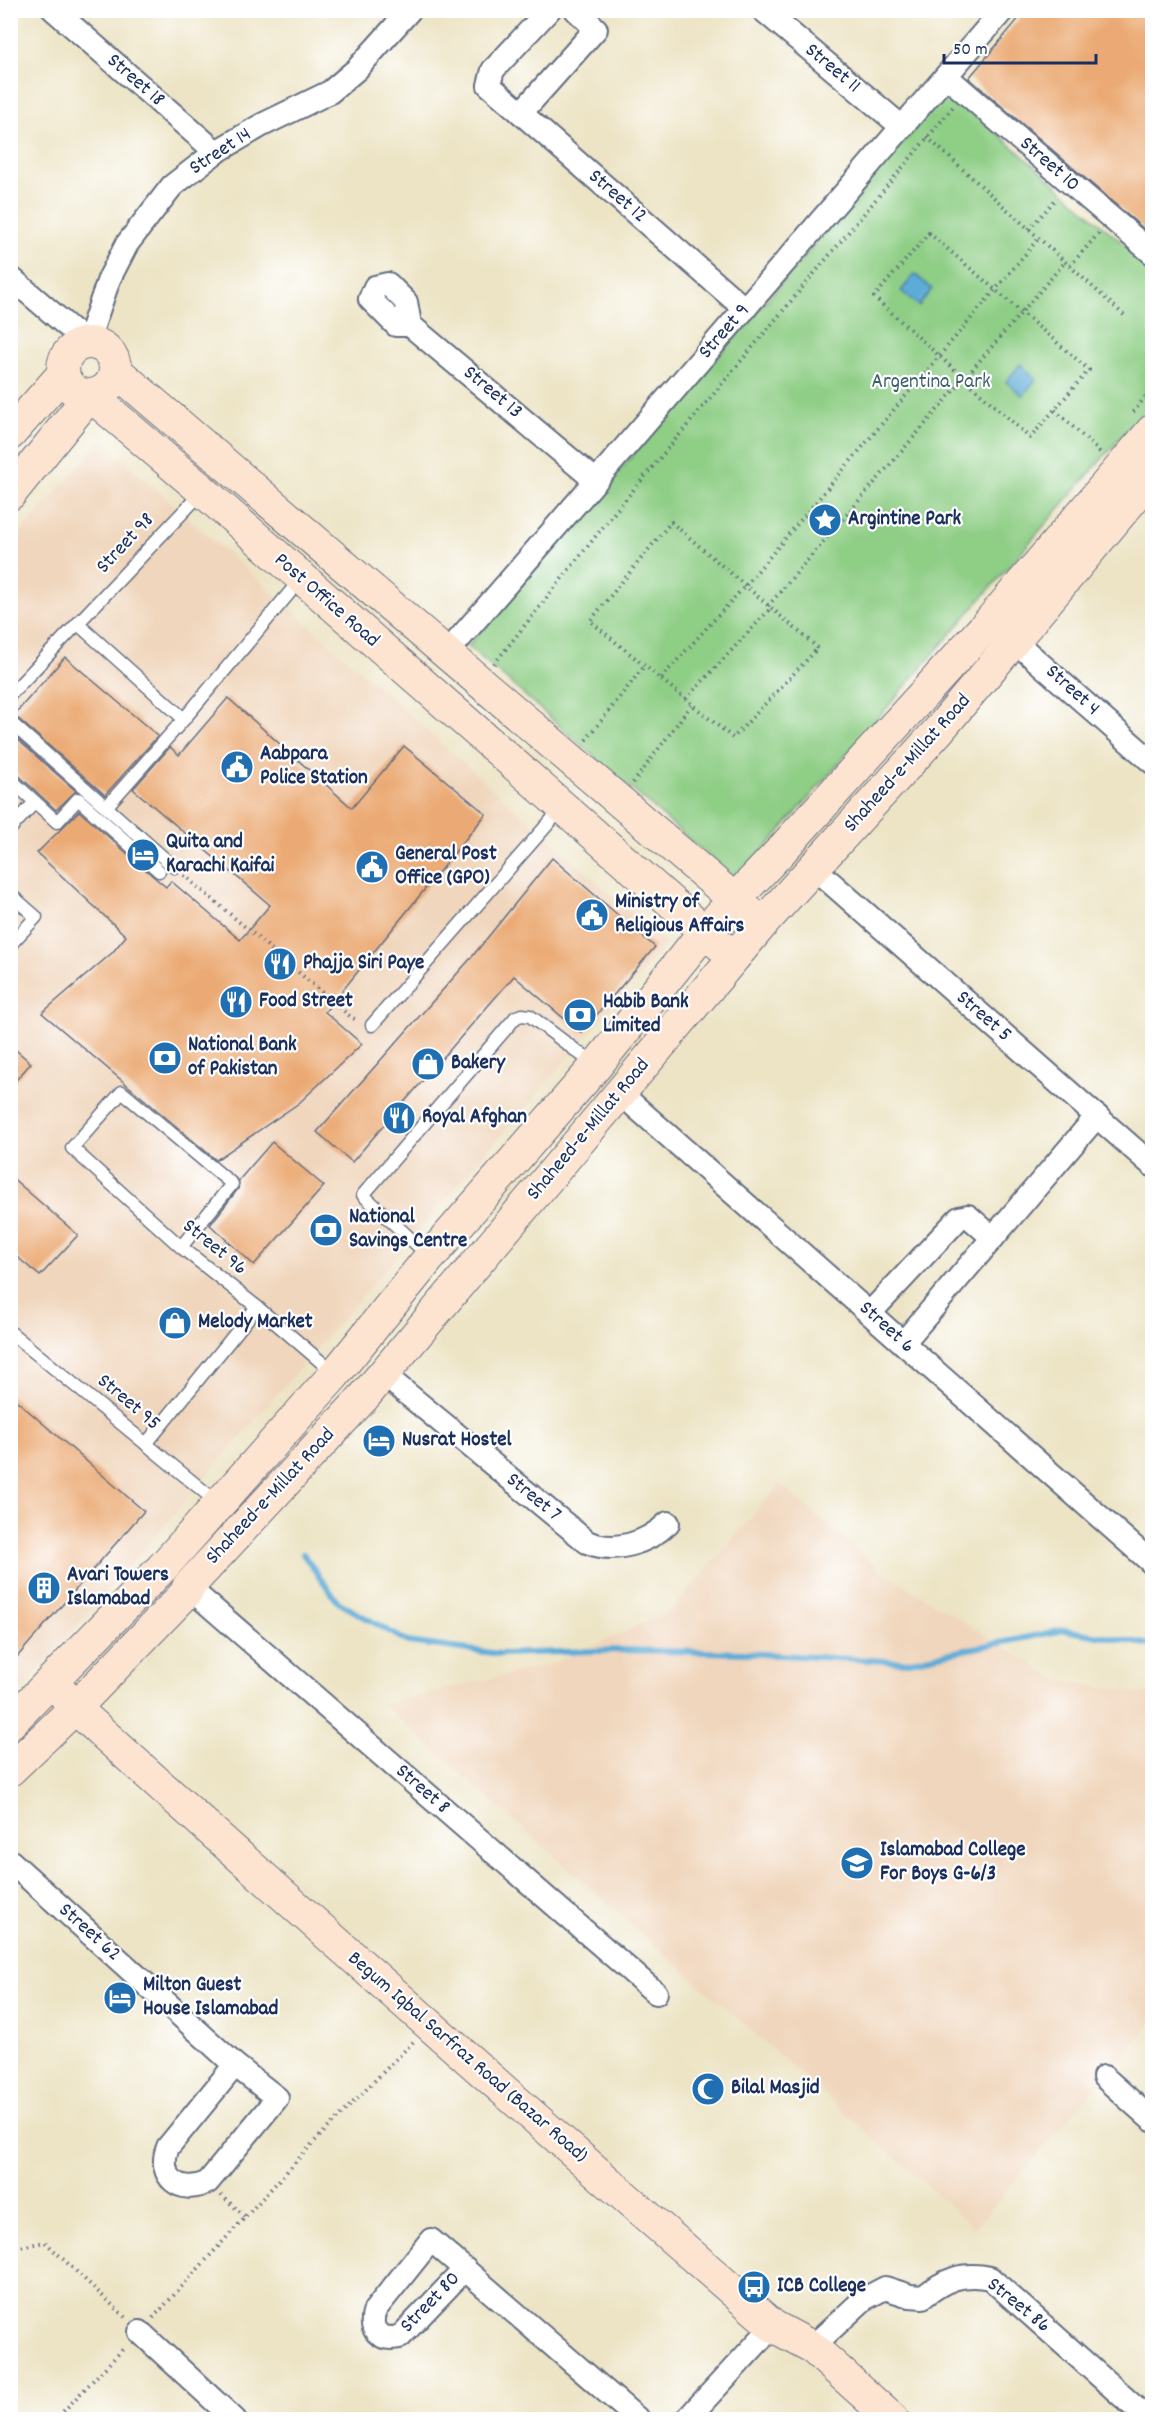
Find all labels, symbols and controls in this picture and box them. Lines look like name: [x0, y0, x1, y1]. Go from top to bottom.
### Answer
scale bar: [944, 27, 1096, 65]
street label: Street 11: [797, 37, 867, 101]
text: 50 m: [953, 38, 988, 63]
street label: Street 18: [99, 47, 171, 115]
street label: Street 14: [184, 121, 258, 183]
street label: Street 10: [1012, 130, 1086, 200]
street label: Street 12: [581, 163, 653, 231]
street label: Street 9: [692, 297, 758, 367]
street label: Street 13: [456, 359, 528, 427]
park label: Argentina Park: [871, 368, 991, 398]
place icon: Argintine Park: [807, 502, 843, 538]
place label: Argintine Park: [848, 505, 962, 535]
street label: Street 98: [90, 507, 162, 581]
street label: Post Office Road: [267, 547, 385, 655]
street label: Street 4: [1038, 658, 1106, 724]
street label: Shaheed-e-Millat Road: [837, 688, 979, 840]
place label: Aabpara Police Station: [260, 740, 368, 794]
public building icon: Aabpara Police Station: [219, 749, 255, 785]
place label: Quita and Karachi Kaifai: [166, 828, 275, 882]
hotel icon: Quita and Karachi Kaifai: [125, 837, 161, 873]
place label: General Post Office (GPO): [395, 840, 497, 894]
public building icon: General Post Office (GPO): [354, 849, 390, 885]
place label: Ministry of Religious Affairs: [615, 888, 745, 942]
public building icon: Ministry of Religious Affairs: [574, 897, 610, 933]
restaurant icon: Phajja Siri Paye: [262, 946, 298, 982]
place label: Phajja Siri Paye: [303, 949, 424, 979]
restaurant icon: Food Street: [218, 984, 254, 1020]
street label: Street 5: [948, 984, 1018, 1050]
place label: Food Street: [259, 987, 353, 1017]
place label: Habib Bank Limited: [603, 988, 689, 1042]
bank icon: Habib Bank Limited: [562, 997, 598, 1033]
place label: National Bank of Pakistan: [188, 1031, 297, 1085]
bank icon: National Bank of Pakistan: [147, 1040, 183, 1076]
shop icon: Bakery: [410, 1046, 446, 1082]
place label: Bakery: [451, 1049, 506, 1079]
street label: Shaheed-e-Millat Road: [520, 1052, 658, 1208]
restaurant icon: Royal Afghan: [381, 1100, 417, 1136]
place label: Royal Afghan: [422, 1103, 527, 1133]
place label: National Savings Centre: [349, 1203, 467, 1257]
bank icon: National Savings Centre: [308, 1212, 344, 1248]
street label: Street 96: [175, 1213, 253, 1283]
street label: Street 6: [851, 1295, 921, 1361]
shop icon: Melody Market: [157, 1305, 193, 1341]
place label: Melody Market: [198, 1308, 313, 1338]
street label: Street 95: [90, 1367, 166, 1439]
street label: Shaheed-e-Millat Road: [199, 1422, 343, 1572]
hotel icon: Nusrat Hostel: [361, 1423, 397, 1459]
place label: Nusrat Hostel: [402, 1426, 512, 1456]
street label: Street 7: [499, 1466, 567, 1530]
place label: Avari Towers Islamabad: [67, 1561, 169, 1615]
building icon: Avari Towers Islamabad: [26, 1570, 62, 1606]
street label: Street 8: [388, 1758, 456, 1822]
place label: Islamabad College For Boys G-6/3: [880, 1836, 1025, 1890]
school or university icon: Islamabad College For Boys G-6/3: [839, 1845, 875, 1881]
street label: Street 62: [51, 1897, 127, 1969]
street label: Begum Iqbal Sarfraz Road (Bazar Road): [340, 1945, 594, 2171]
place label: Milton Guest House Islamabad: [143, 1971, 278, 2025]
hotel icon: Milton Guest House Islamabad: [102, 1980, 138, 2016]
mosque icon: Bilal Masjid: [690, 2071, 726, 2107]
place label: Bilal Masjid: [731, 2074, 820, 2104]
street label: Street 80: [394, 2265, 468, 2341]
bus stop icon: ICB College: [736, 2269, 772, 2305]
street label: Street 86: [980, 2271, 1056, 2341]
place label: ICB College: [777, 2272, 866, 2302]

